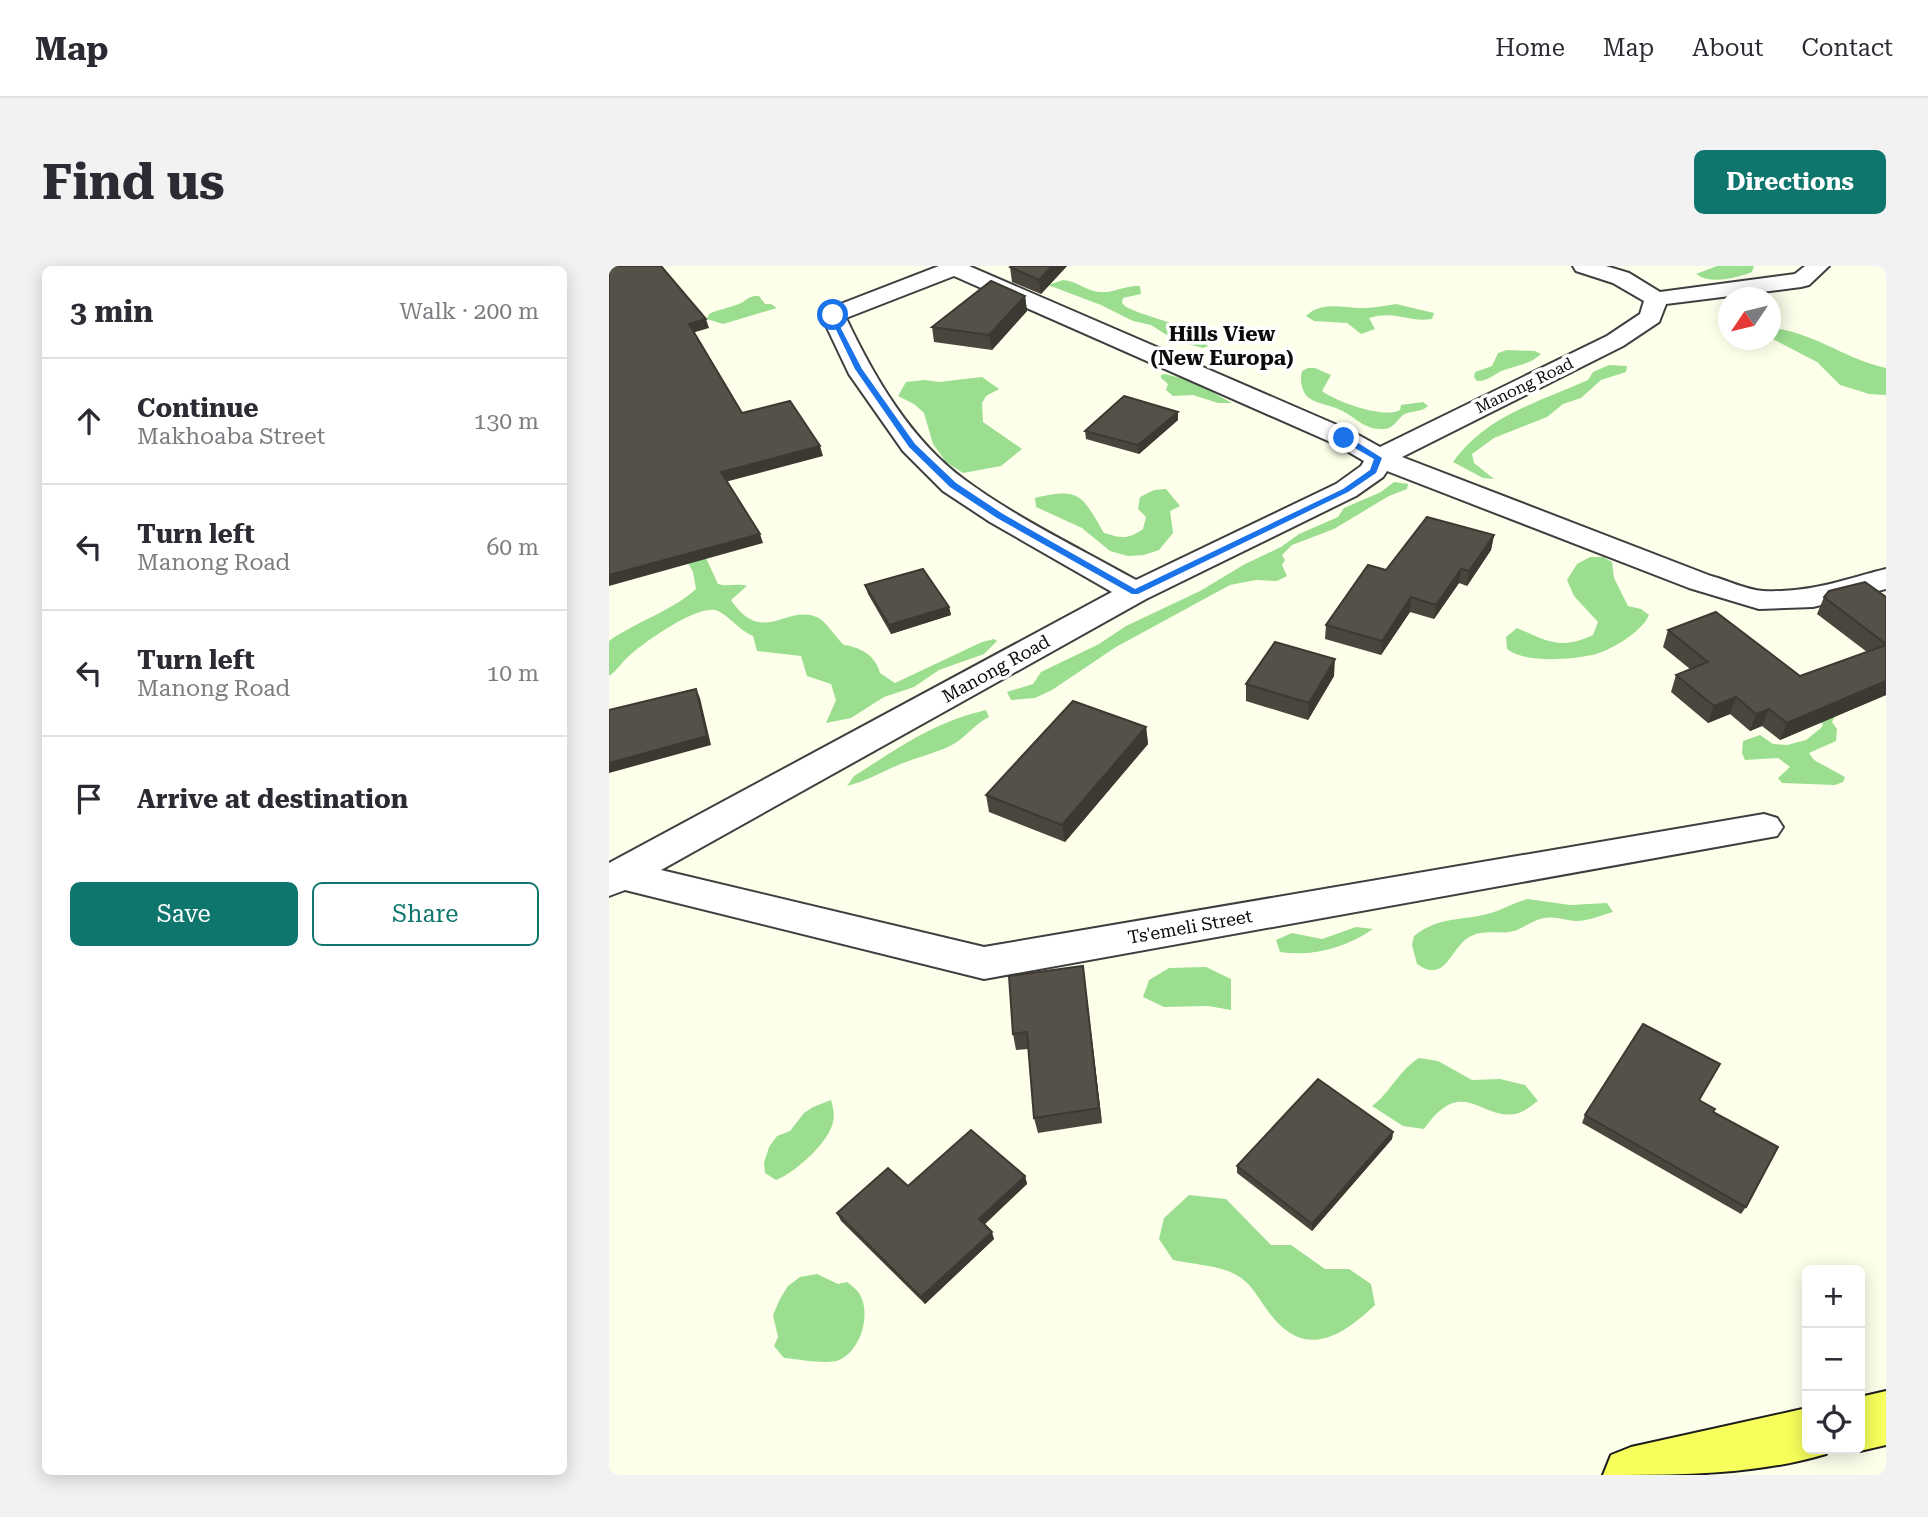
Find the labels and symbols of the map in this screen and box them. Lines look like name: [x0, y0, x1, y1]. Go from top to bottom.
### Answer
north arrow: [1718, 287, 1781, 350]
route start: [817, 299, 848, 330]
district label: Hills View (New Europa): [1150, 322, 1294, 370]
street label: Manong Road: [1472, 354, 1576, 417]
route end: [1328, 422, 1359, 453]
street label: Manong Road: [938, 630, 1054, 707]
street label: Ts'emeli Street: [1126, 905, 1254, 948]

